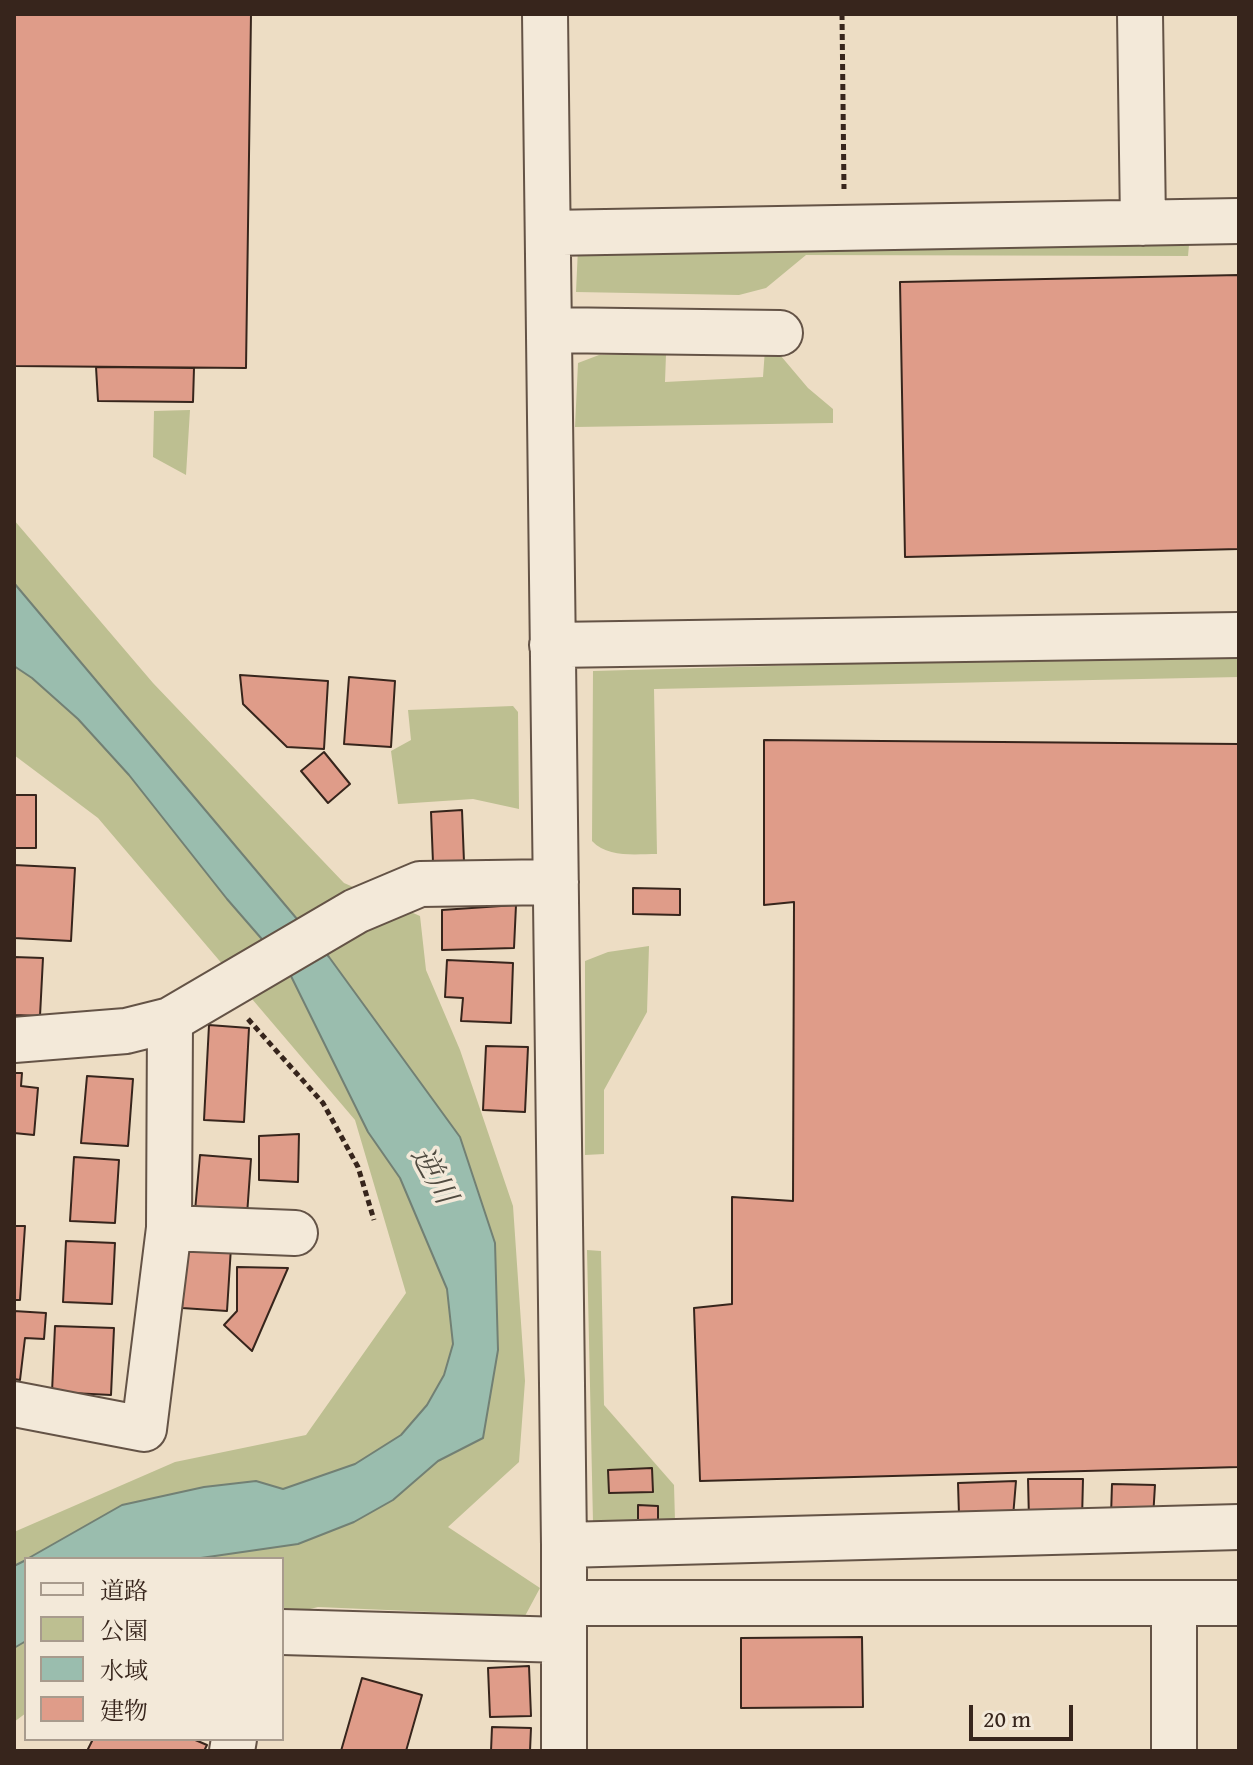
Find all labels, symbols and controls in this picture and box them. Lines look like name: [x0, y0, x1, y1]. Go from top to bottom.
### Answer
water label: 逆川: [402, 1141, 462, 1211]
legend: [24, 1557, 284, 1741]
text: 道路: [100, 1573, 148, 1608]
text: 公園: [100, 1613, 148, 1648]
text: 水域: [100, 1653, 148, 1688]
scale bar: [973, 1689, 1077, 1739]
text: 建物: [100, 1693, 148, 1728]
text: 20 m: [983, 1701, 1031, 1736]

